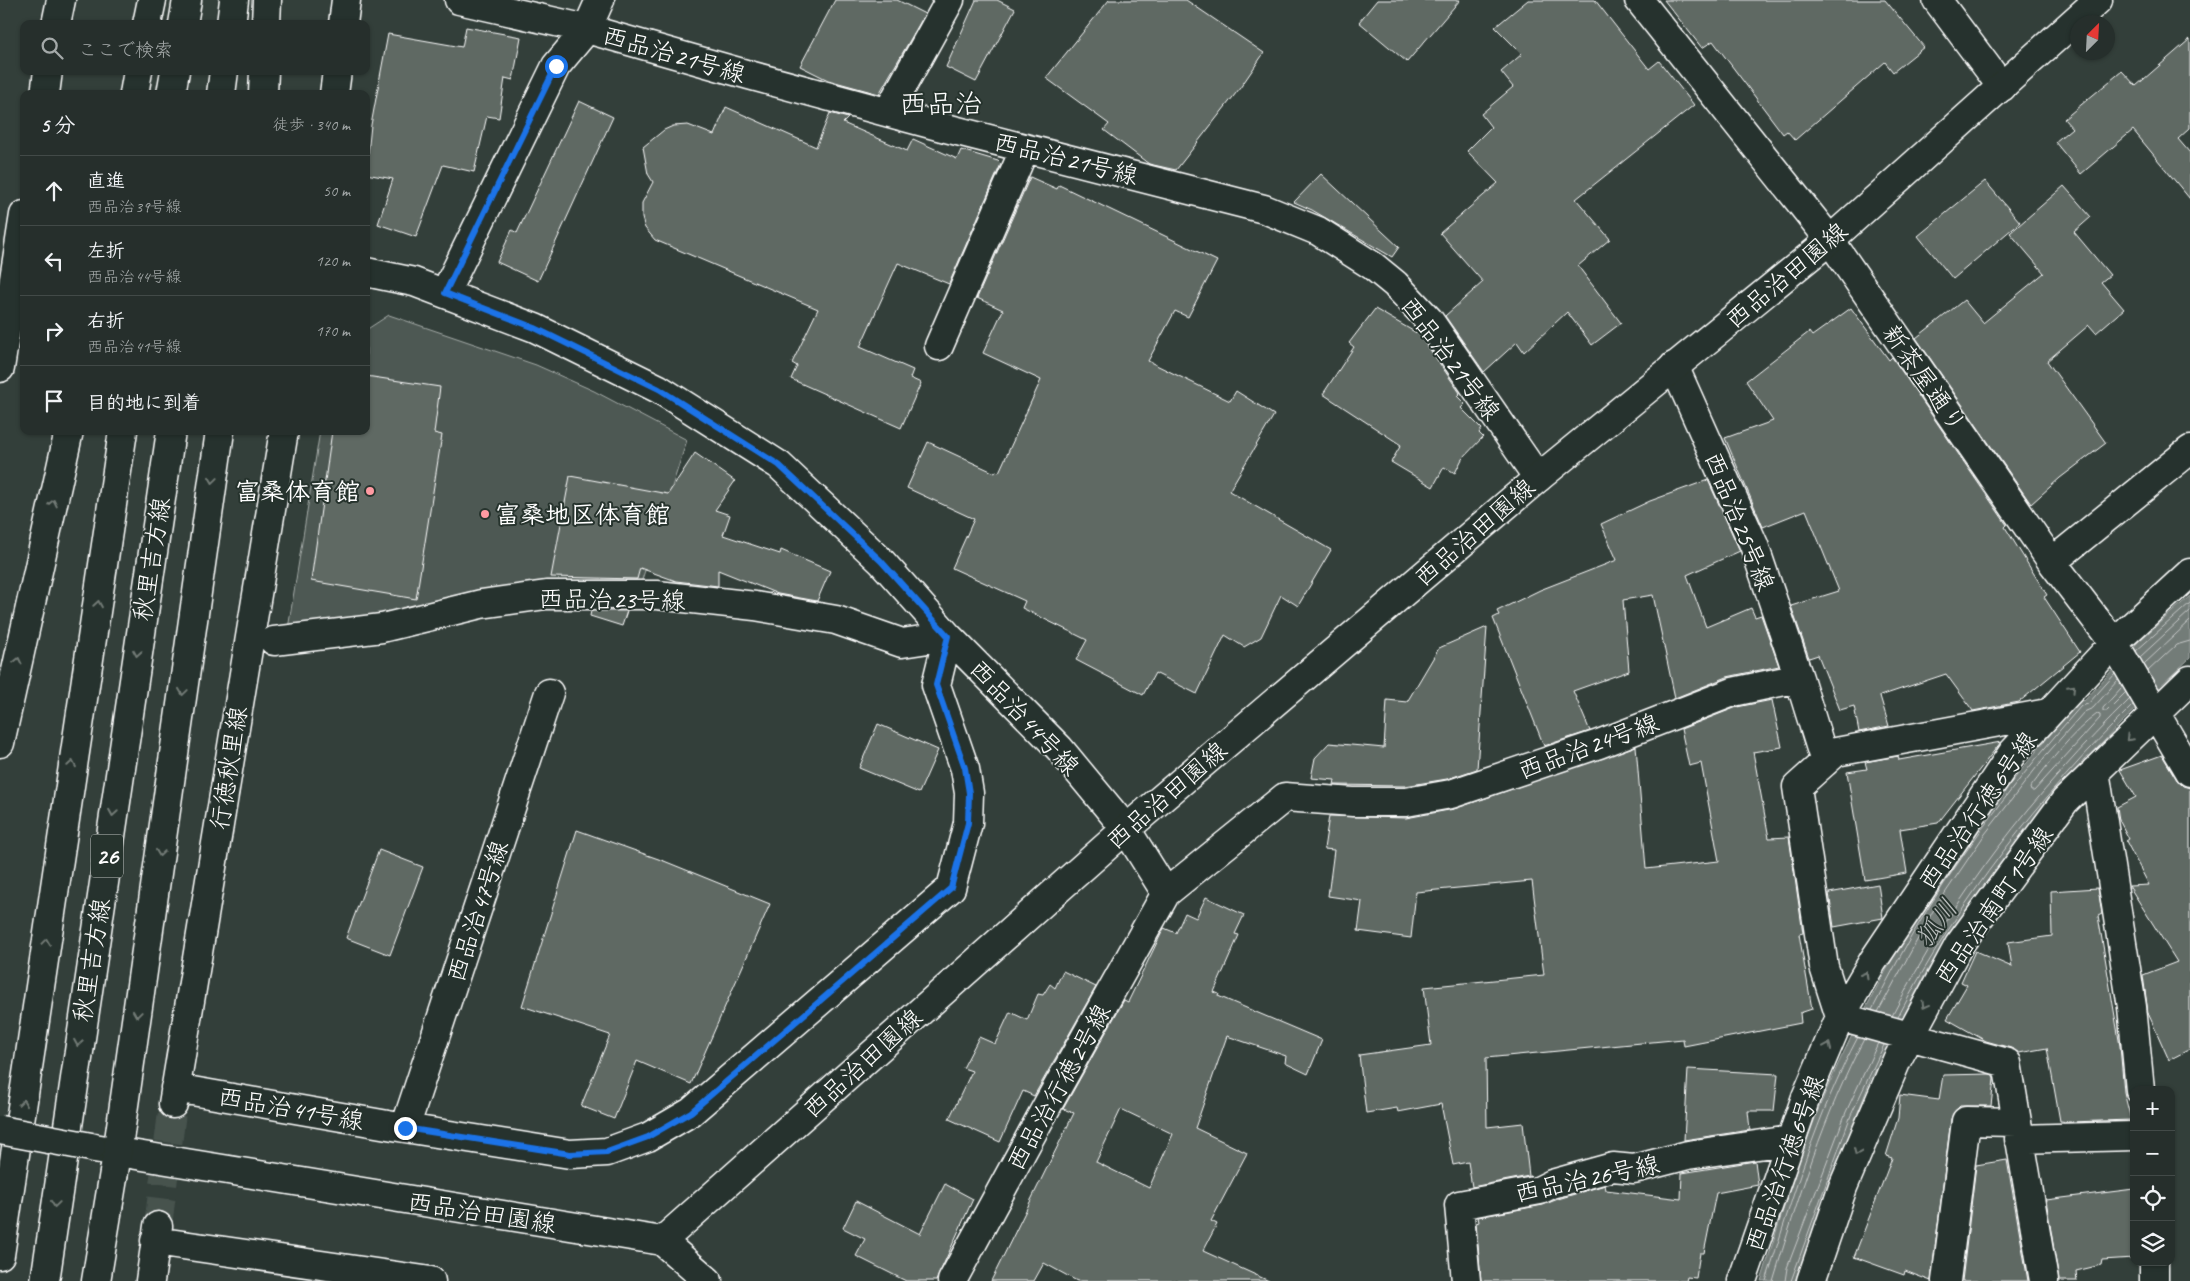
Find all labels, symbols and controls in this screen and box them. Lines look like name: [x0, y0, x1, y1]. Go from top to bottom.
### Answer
north arrow: [2070, 15, 2115, 60]
street label: 西品治21号線: [598, 19, 749, 91]
search box: [20, 20, 370, 75]
icon: search: [38, 34, 66, 62]
text: ここで検索: [78, 38, 173, 62]
route start: [545, 55, 568, 78]
district label: 西品治: [899, 86, 983, 121]
text: 5 分: [40, 112, 75, 138]
text: 徒歩 · 340 m: [273, 115, 350, 135]
street label: 西品治21号線: [990, 126, 1141, 192]
text: 直進: [87, 169, 125, 193]
icon: ahead: [40, 177, 68, 205]
text: 50 m: [323, 181, 350, 201]
text: 西品治39号線: [87, 197, 181, 217]
street label: 西品治田園線: [1719, 215, 1854, 336]
text: 左折: [87, 239, 125, 263]
icon: left: [40, 247, 68, 275]
text: 120 m: [316, 251, 350, 271]
text: 西品治44号線: [87, 267, 181, 287]
street label: 西品治21号線: [1393, 290, 1507, 427]
text: 右折: [87, 309, 125, 333]
icon: right: [40, 317, 68, 345]
street label: 新茶屋通り: [1875, 318, 1973, 439]
text: 170 m: [316, 321, 350, 341]
text: 西品治41号線: [87, 337, 181, 357]
icon: arrive: [40, 387, 68, 415]
text: 目的地に到着: [87, 391, 201, 415]
street label: 西品治25号線: [1697, 447, 1782, 596]
street label: 西品治田園線: [1408, 471, 1542, 594]
one-way arrow: [208, 476, 219, 484]
place label: 富桑体育館: [235, 476, 360, 508]
marker: 富桑体育館: [364, 485, 376, 497]
street label: 秋里吉方線: [126, 495, 178, 623]
one-way arrow: [47, 498, 58, 507]
place label: 富桑地区体育館: [495, 499, 670, 531]
marker: 富桑地区体育館: [479, 508, 491, 520]
street label: 西品治23号線: [538, 583, 686, 617]
one-way arrow: [92, 599, 102, 608]
one-way arrow: [133, 648, 143, 657]
street label: 西品治44号線: [962, 653, 1086, 783]
one-way arrow: [12, 657, 23, 666]
one-way arrow: [2066, 684, 2075, 693]
one-way arrow: [178, 688, 188, 697]
street label: 行徳秋里線: [203, 704, 255, 832]
street label: 西品治24号線: [1514, 707, 1663, 787]
street label: 西品治行徳6号線: [1911, 725, 2044, 896]
one-way arrow: [2126, 732, 2135, 741]
street label: 西品治田園線: [1100, 734, 1234, 857]
one-way arrow: [66, 760, 76, 768]
one-way arrow: [108, 810, 119, 818]
street label: 西品治南町1号線: [1927, 820, 2060, 991]
road number: 26: [91, 834, 123, 878]
street label: 西品治47号線: [440, 836, 516, 986]
one-way arrow: [155, 849, 165, 858]
water label: 狐川: [1908, 893, 1965, 954]
street label: 秋里吉方線: [66, 896, 118, 1024]
one-way arrow: [40, 938, 51, 946]
one-way arrow: [1858, 971, 1868, 980]
street label: 西品治行徳2号線: [1000, 998, 1118, 1177]
one-way arrow: [1922, 1000, 1932, 1009]
street label: 西品治田園線: [796, 1002, 929, 1126]
one-way arrow: [132, 1010, 142, 1018]
one-way arrow: [73, 1039, 84, 1047]
one-way arrow: [1821, 1042, 1832, 1051]
street label: 西品治行徳6号線: [1738, 1070, 1832, 1256]
street label: 西品治41号線: [215, 1080, 366, 1138]
map controls: [2130, 1086, 2175, 1266]
button: +: [2130, 1086, 2175, 1131]
one-way arrow: [17, 1099, 27, 1107]
route end: [394, 1117, 417, 1140]
button: −: [2130, 1131, 2175, 1176]
one-way arrow: [1853, 1147, 1864, 1156]
street label: 西品治26号線: [1512, 1148, 1663, 1210]
button: locate: [2130, 1176, 2175, 1221]
street label: 西品治田園線: [405, 1185, 558, 1241]
one-way arrow: [50, 1200, 61, 1208]
button: layers: [2130, 1221, 2175, 1266]

